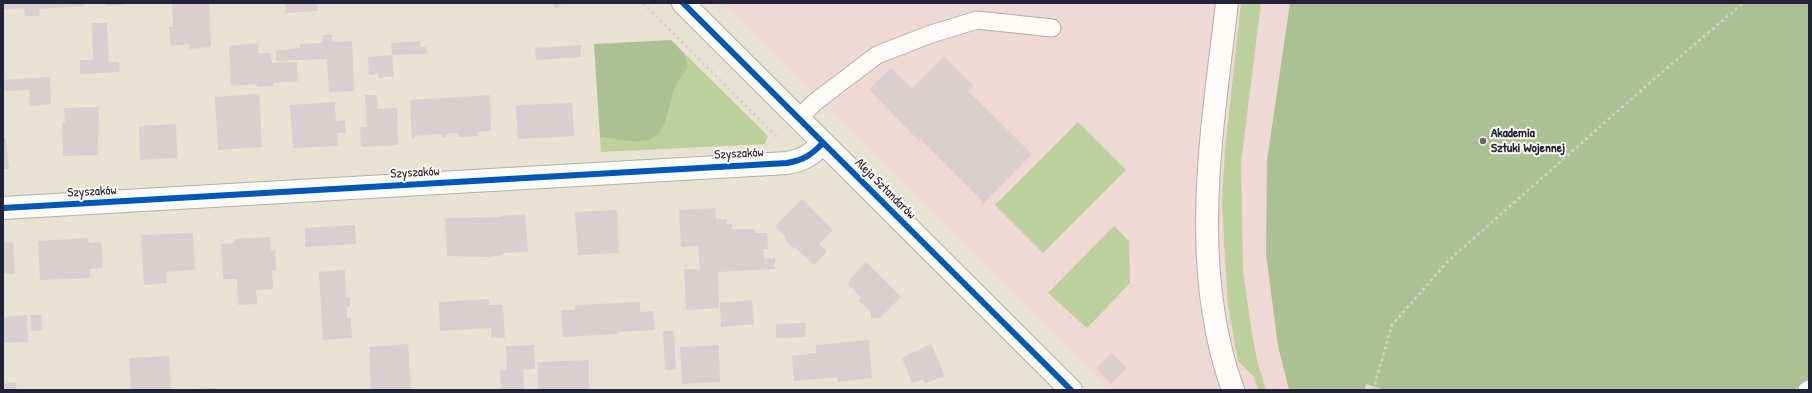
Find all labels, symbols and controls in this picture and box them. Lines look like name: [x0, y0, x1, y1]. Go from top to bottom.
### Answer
place label: Akademia Sztuki Wojennej: [1491, 126, 1565, 157]
marker: Akademia Sztuki Wojennej: [1478, 136, 1488, 146]
street label: Szyszaków: [714, 145, 764, 163]
street label: Aleja Sztandarów: [851, 155, 919, 223]
street label: Szyszaków: [390, 164, 440, 182]
street label: Szyszaków: [67, 183, 117, 201]

